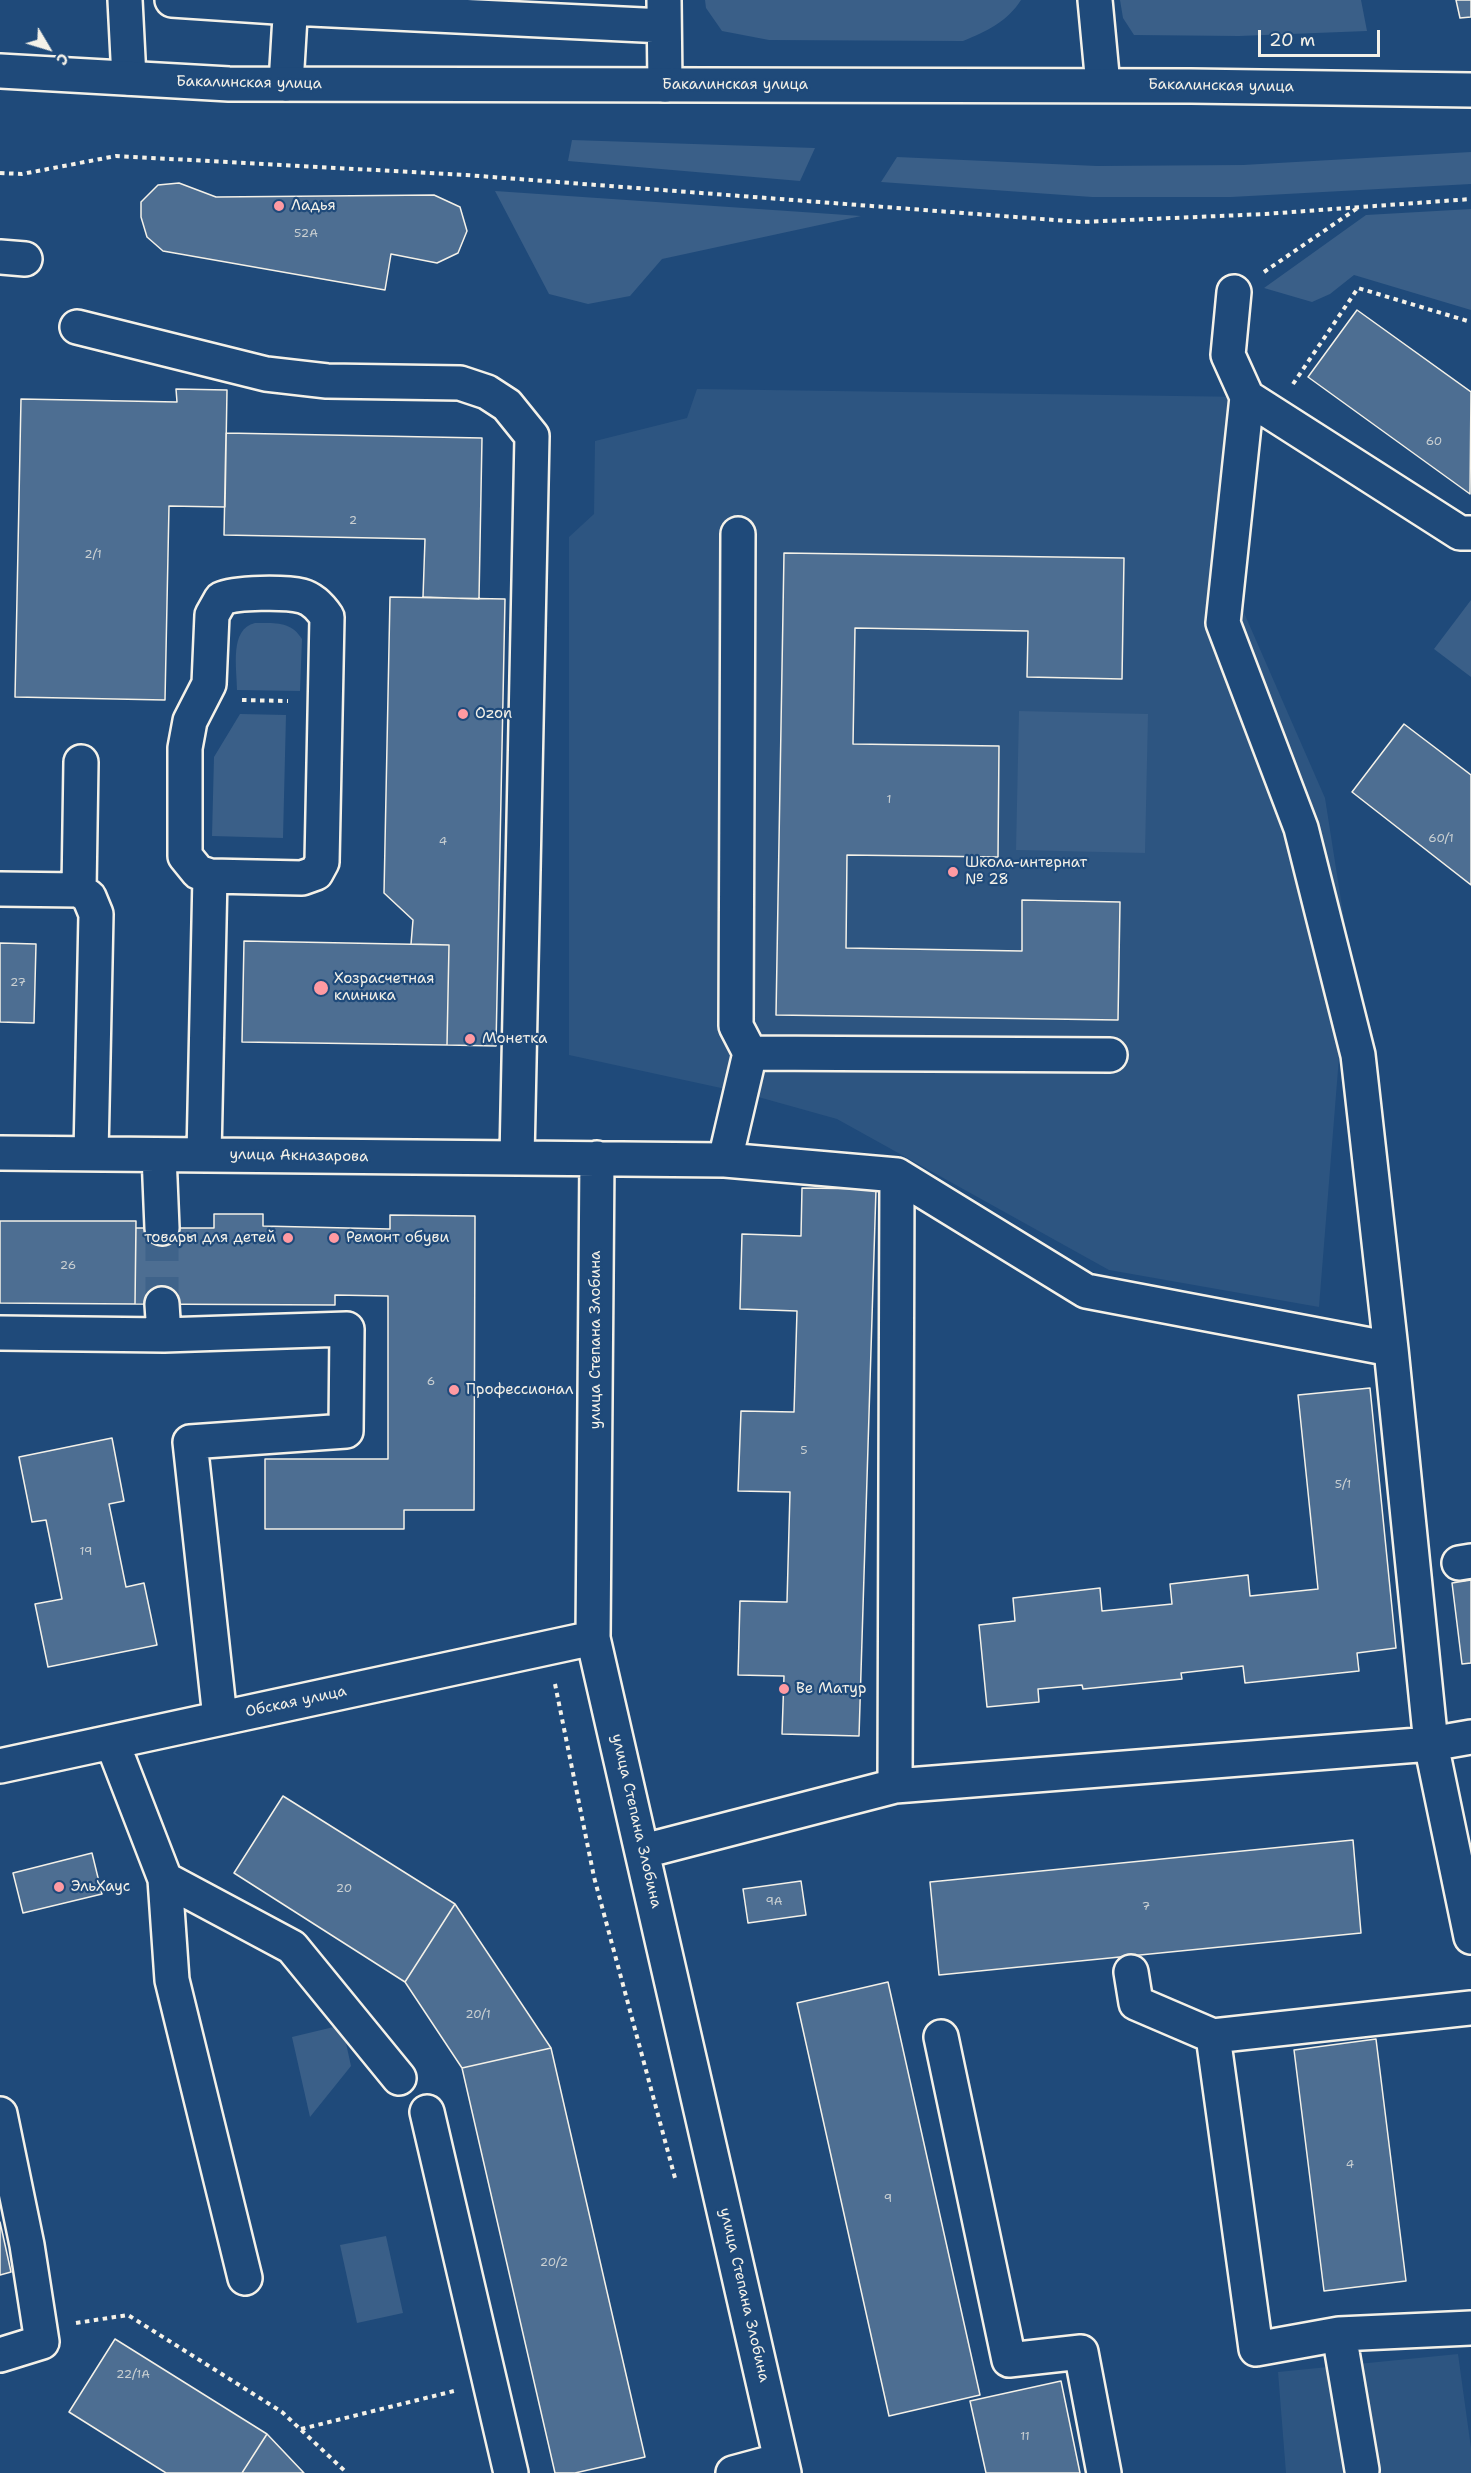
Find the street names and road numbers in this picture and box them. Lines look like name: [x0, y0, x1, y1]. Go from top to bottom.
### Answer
street label: Бакалинская улица: [176, 73, 322, 93]
street label: Бакалинская улица: [662, 76, 808, 94]
street label: Бакалинская улица: [1148, 76, 1294, 96]
street label: улица Акназарова: [229, 1146, 369, 1166]
street label: улица Степана Злобина: [587, 1251, 605, 1429]
street label: Обская улица: [244, 1682, 348, 1722]
street label: улица Степана Злобина: [607, 1732, 665, 1910]
street label: улица Степана Злобина: [715, 2206, 773, 2384]

